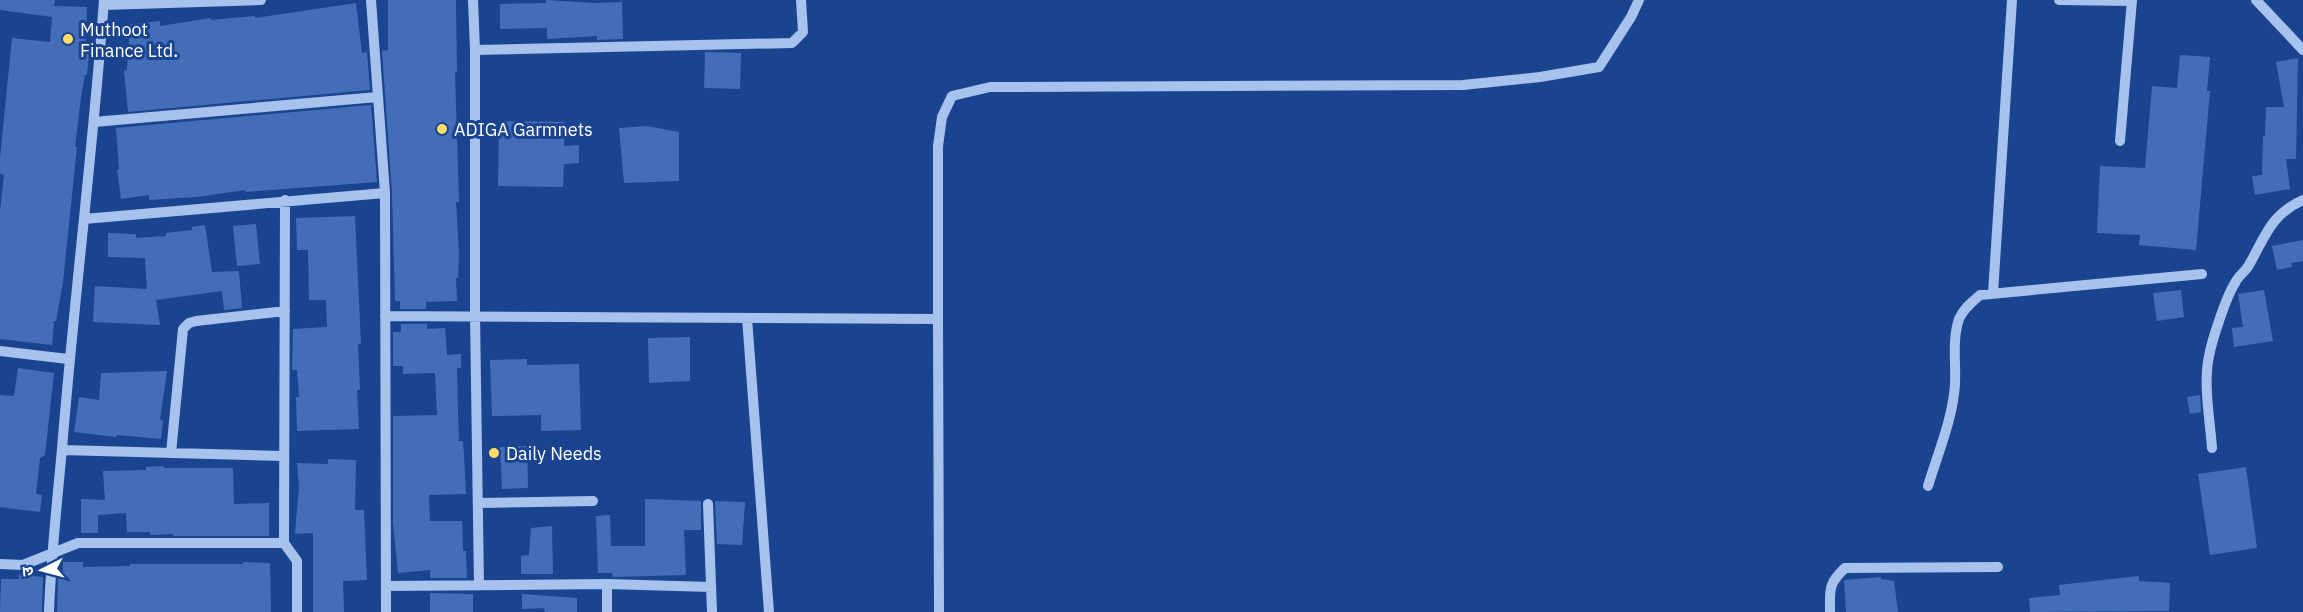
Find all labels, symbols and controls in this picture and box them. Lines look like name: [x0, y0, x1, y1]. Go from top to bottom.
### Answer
place label: Muthoot Finance Ltd.: [80, 18, 178, 62]
marker: Muthoot Finance Ltd.: [61, 32, 75, 46]
place label: ADIGA Garmnets: [454, 118, 593, 141]
marker: ADIGA Garmnets: [435, 122, 449, 136]
place label: Daily Needs: [506, 442, 602, 465]
marker: Daily Needs: [487, 446, 501, 460]
north arrow: [12, 540, 72, 600]
text: उ: [17, 565, 38, 577]

